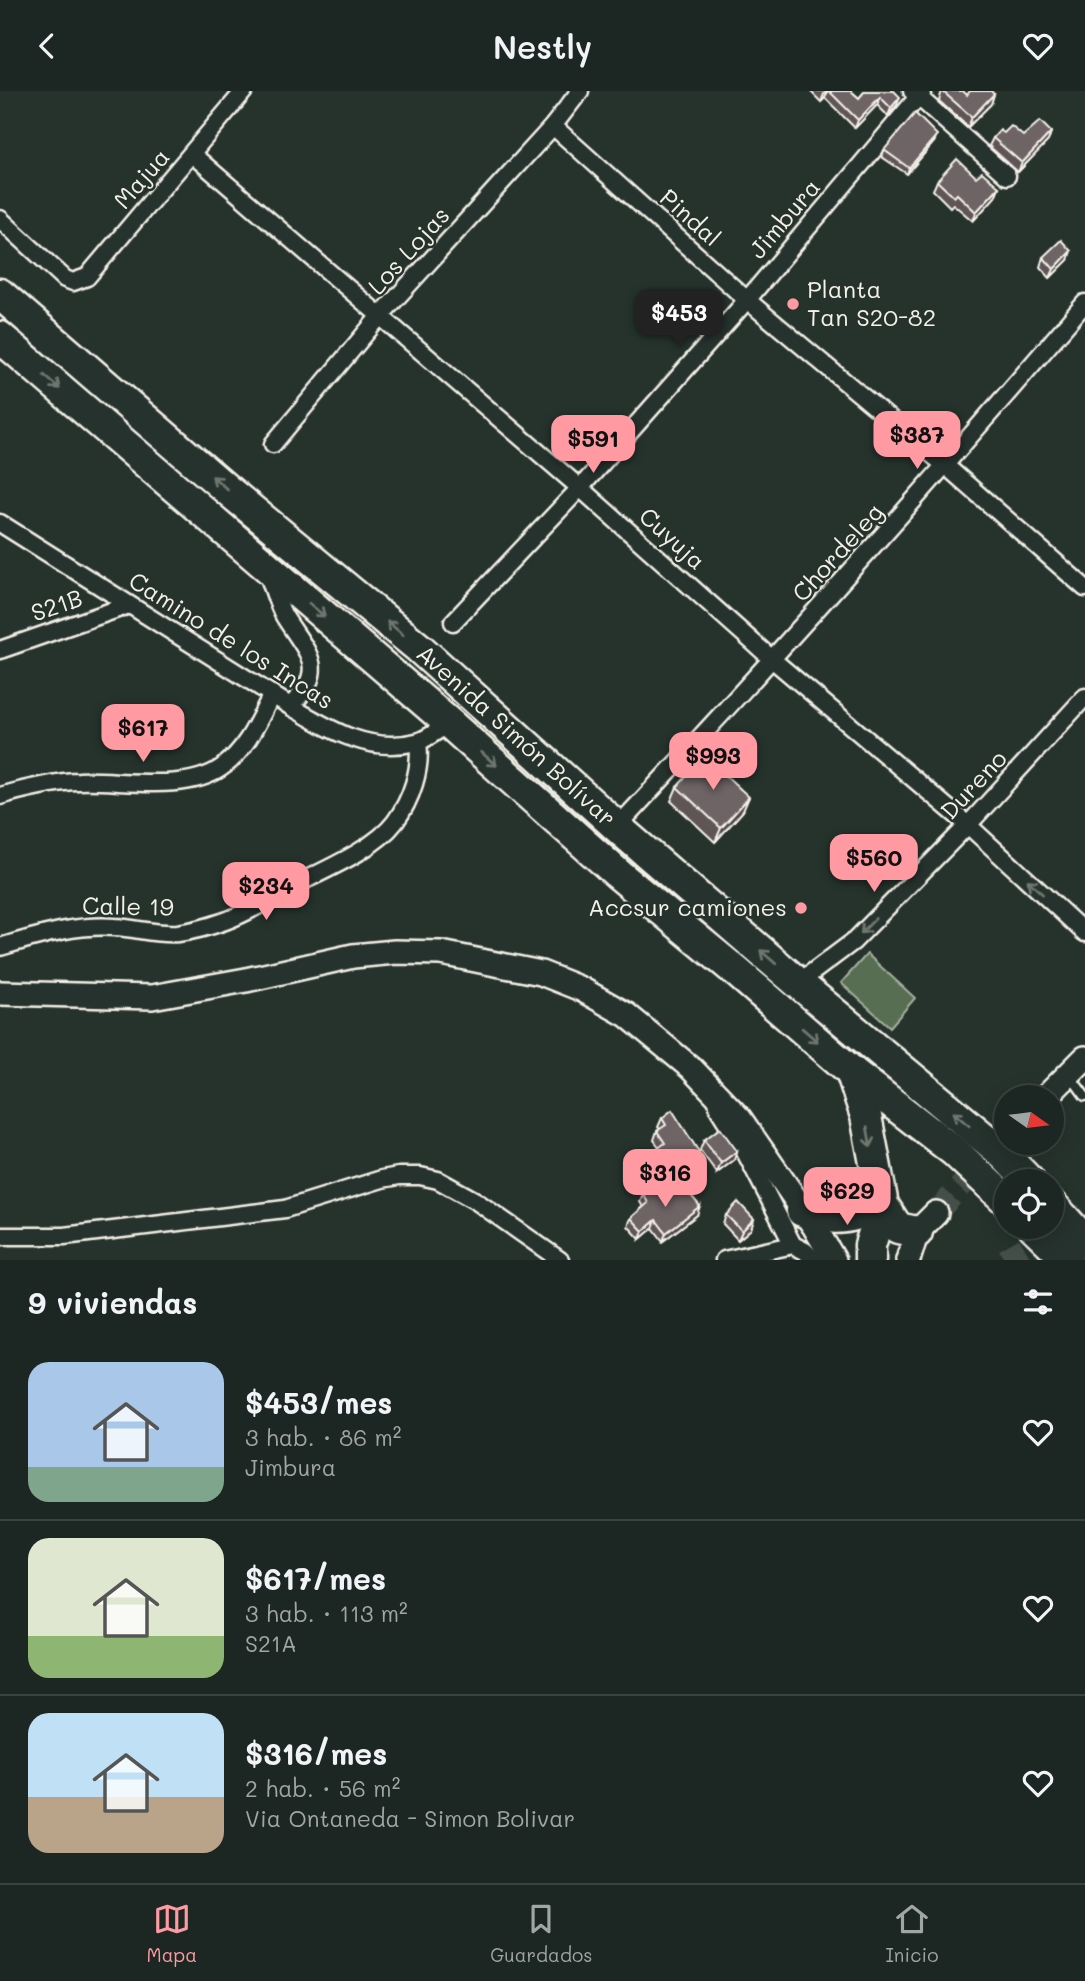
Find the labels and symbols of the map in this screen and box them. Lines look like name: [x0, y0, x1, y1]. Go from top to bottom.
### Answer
street label: Majua: [106, 141, 176, 215]
street label: Jimbura: [741, 172, 826, 264]
street label: Pindal: [654, 181, 728, 252]
street label: Los Lojas: [360, 200, 455, 300]
place label: Planta Tan S20-82: [807, 273, 936, 332]
pin: $453: [638, 289, 720, 349]
marker: Planta Tan S20-82: [785, 296, 801, 312]
one-way arrow: [42, 374, 60, 390]
pin: $387: [876, 411, 958, 471]
pin: $591: [552, 415, 634, 475]
one-way arrow: [211, 475, 229, 491]
street label: Chordeleg: [785, 496, 889, 608]
street label: Cuyuja: [633, 500, 713, 576]
street label: Camino de los Incas: [124, 564, 340, 715]
street label: S21B: [27, 581, 86, 628]
one-way arrow: [307, 603, 325, 618]
one-way arrow: [387, 620, 405, 636]
street label: Avenida Simón Bolívar: [411, 637, 623, 833]
pin: $617: [102, 705, 184, 764]
pin: $993: [672, 733, 754, 792]
street label: Dureno: [933, 743, 1013, 825]
one-way arrow: [480, 751, 498, 767]
pin: $560: [833, 835, 915, 894]
pin: $234: [225, 863, 307, 922]
one-way arrow: [1026, 879, 1044, 895]
street label: Calle 19: [82, 889, 174, 922]
place label: Accsur camiones: [588, 891, 787, 922]
marker: Accsur camiones: [793, 900, 809, 916]
one-way arrow: [860, 918, 877, 935]
one-way arrow: [759, 949, 777, 965]
one-way arrow: [800, 1027, 818, 1043]
north arrow: [994, 1085, 1064, 1155]
one-way arrow: [952, 1111, 970, 1127]
one-way arrow: [863, 1125, 877, 1148]
pin: $316: [624, 1149, 706, 1209]
pin: $629: [806, 1167, 888, 1227]

